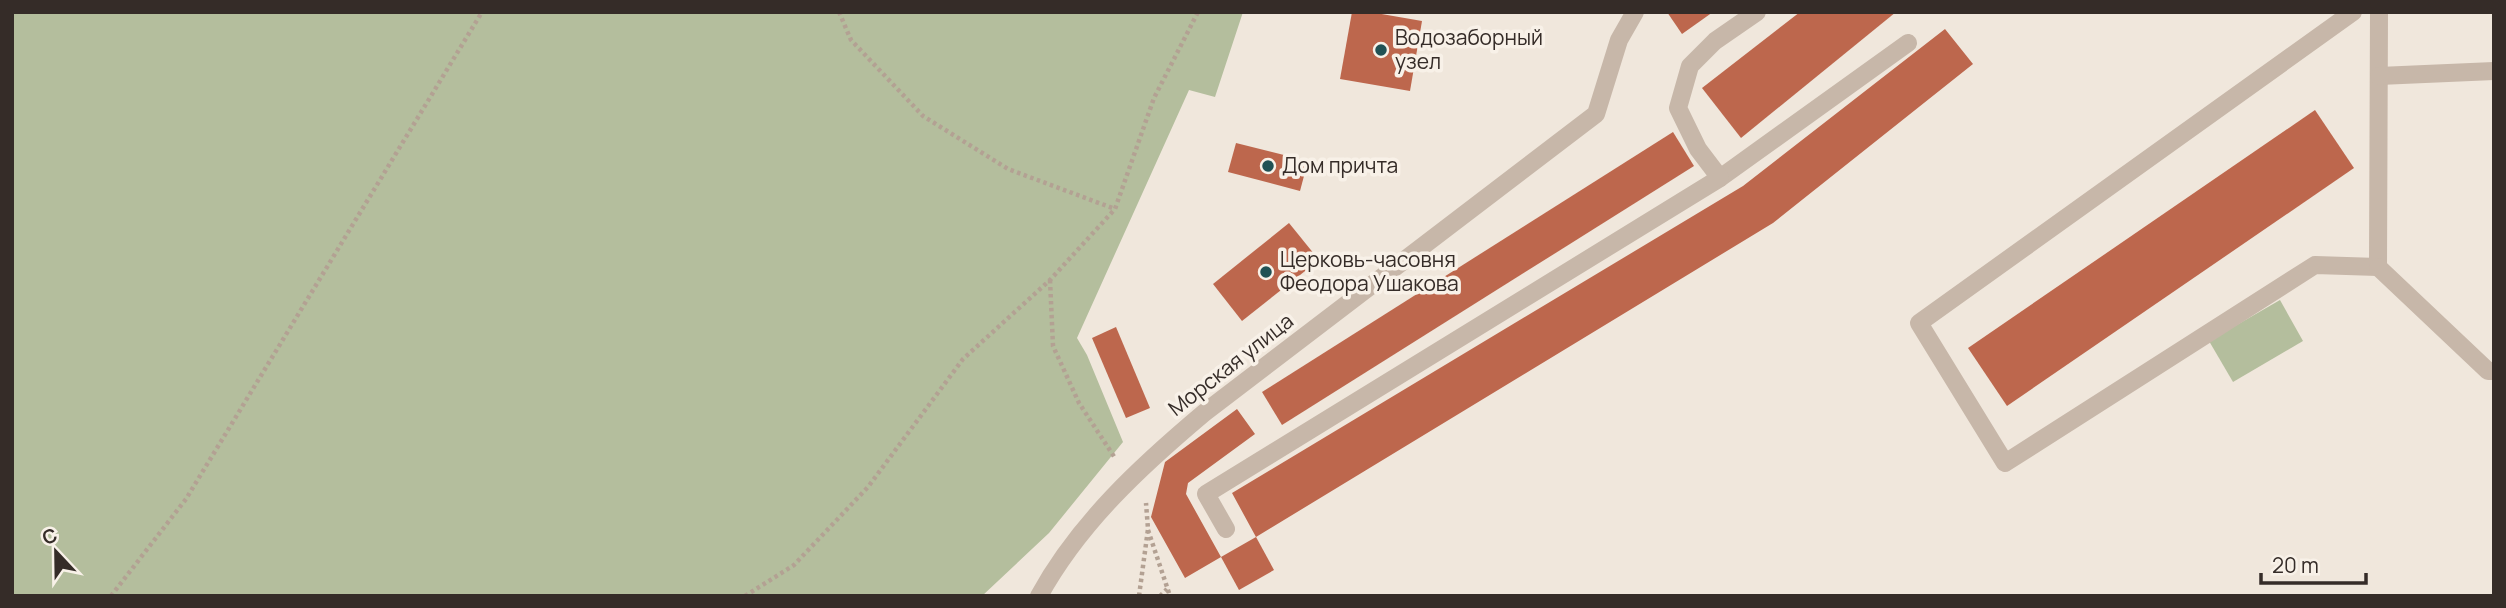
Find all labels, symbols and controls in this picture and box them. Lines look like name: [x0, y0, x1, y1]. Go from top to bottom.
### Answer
place label: Водозаборный узел: [1395, 23, 1543, 75]
marker: Водозаборный узел: [1373, 42, 1389, 58]
place label: Дом причта: [1282, 151, 1398, 179]
marker: Дом причта: [1260, 158, 1276, 174]
place label: Церковь-часовня Феодора Ушакова: [1280, 245, 1459, 297]
marker: Церковь-часовня Феодора Ушакова: [1258, 264, 1274, 280]
street label: Морская улица: [1162, 307, 1299, 422]
north arrow: [21, 517, 91, 587]
text: С: [38, 522, 61, 551]
scale bar: [2261, 542, 2366, 586]
text: 20 m: [2272, 551, 2319, 579]

